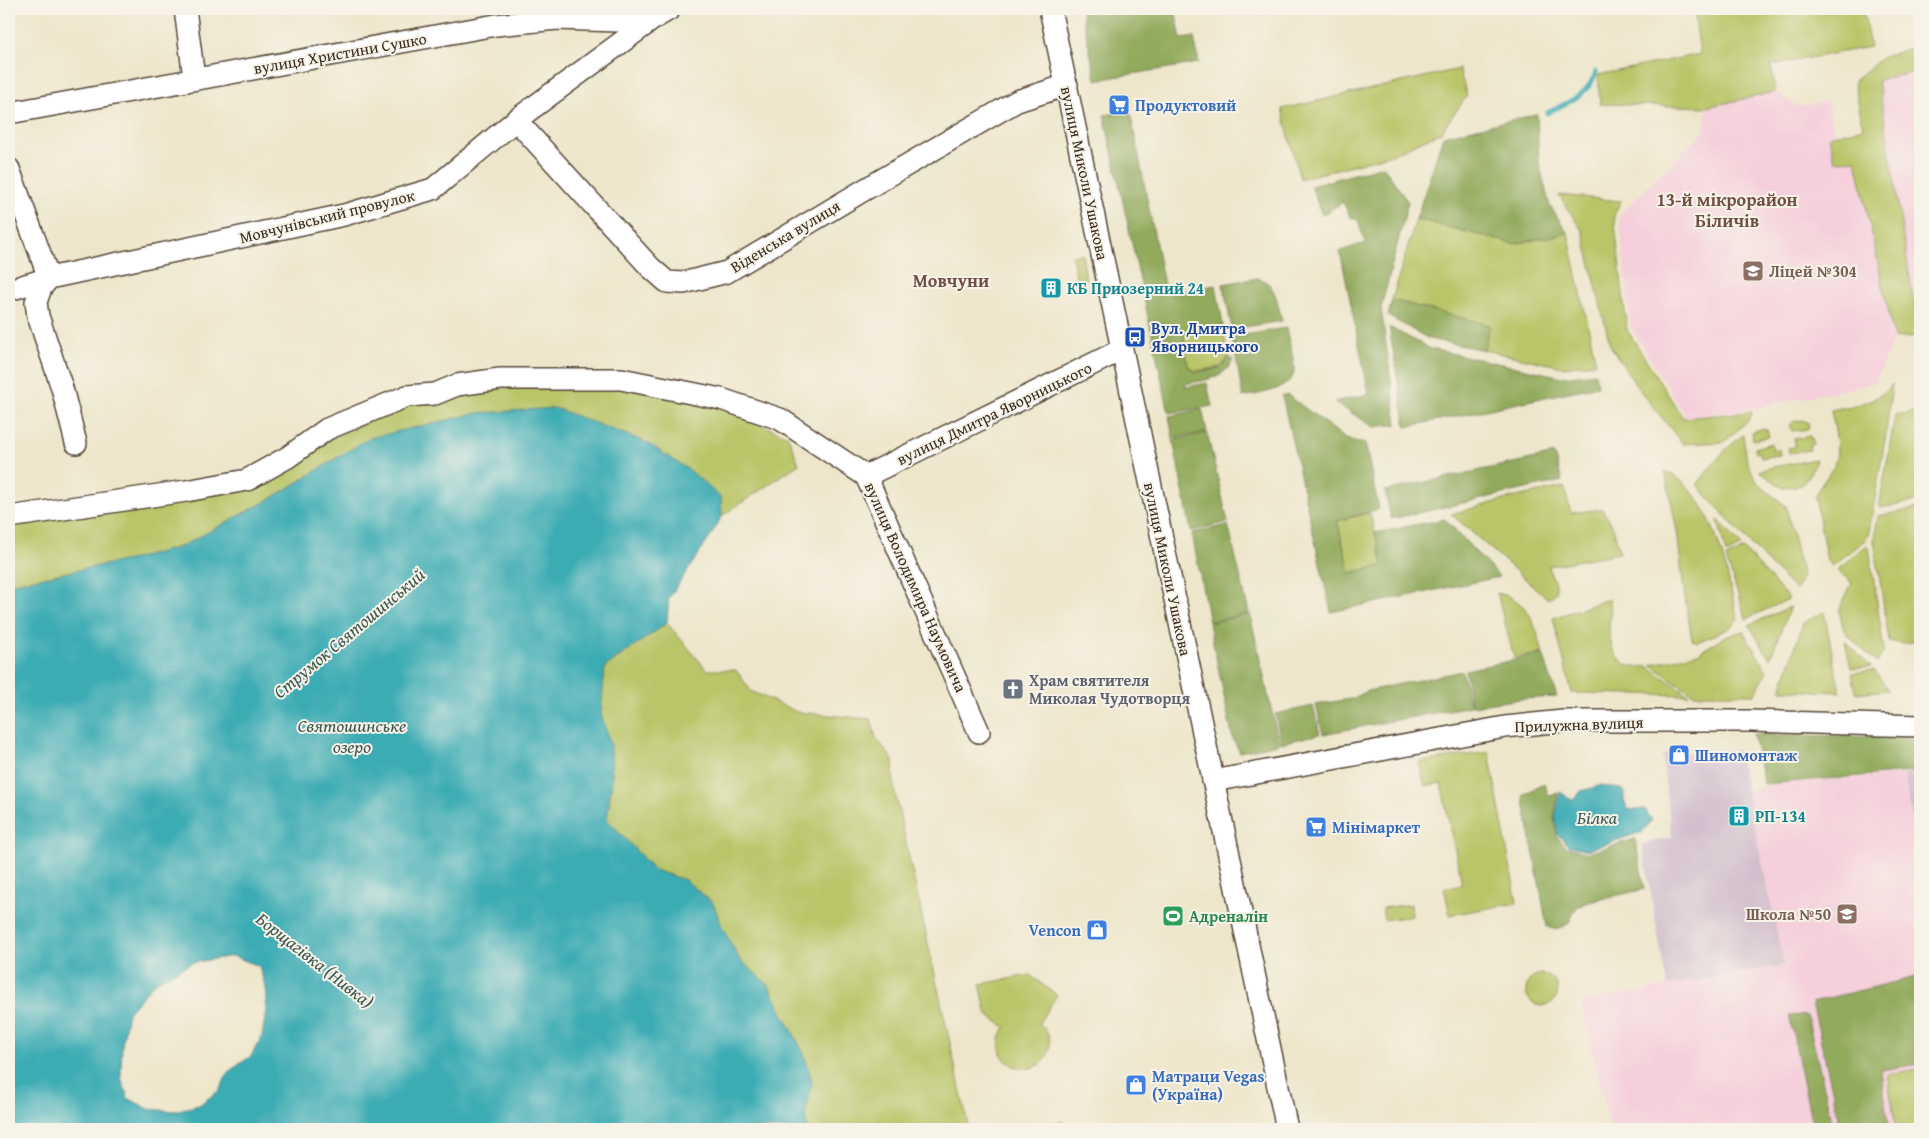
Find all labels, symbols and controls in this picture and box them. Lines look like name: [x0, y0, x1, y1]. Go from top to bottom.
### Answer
street label: вулиця Христини Сушко: [252, 26, 428, 80]
street label: вулиця Миколи Ушакова: [1055, 84, 1115, 262]
supermarket icon: Продуктовий: [1107, 93, 1131, 117]
place label: Продуктовий: [1135, 93, 1236, 117]
street label: Мовчунівський провулок: [237, 182, 418, 249]
district label: 13-й мікрорайон Біличів: [1656, 186, 1798, 234]
street label: Віденська вулиця: [725, 194, 845, 278]
school or university icon: Ліцей №304: [1741, 259, 1765, 283]
place label: Ліцей №304: [1769, 259, 1857, 283]
district label: Мовчуни: [913, 267, 989, 294]
building icon: КБ Приозерний 24: [1039, 276, 1063, 300]
place label: КБ Приозерний 24: [1067, 276, 1204, 300]
place label: Вул. Дмитра Яворницького: [1150, 316, 1259, 358]
bus stop icon: Вул. Дмитра Яворницького: [1123, 325, 1147, 349]
street label: вулиця Дмитра Яворницького: [892, 355, 1096, 471]
street label: вулиця Володимира Наумовича: [859, 478, 973, 696]
street label: вулиця Миколи Ушакова: [1138, 480, 1198, 658]
water label: Струмок Святошинський: [267, 561, 431, 705]
place label: Храм святителя Миколая Чудотворця: [1029, 668, 1190, 710]
church icon: Храм святителя Миколая Чудотворця: [1001, 677, 1025, 701]
street label: Прилужна вулиця: [1514, 710, 1644, 738]
water label: Святошинське озеро: [298, 712, 406, 760]
shop icon: Шиномонтаж: [1667, 743, 1691, 767]
place label: Шиномонтаж: [1695, 743, 1797, 767]
water label: Білка: [1577, 804, 1618, 831]
building icon: РП-134: [1727, 804, 1751, 828]
place label: РП-134: [1755, 804, 1806, 828]
supermarket icon: Мінімаркет: [1304, 815, 1328, 839]
place label: Мінімаркет: [1332, 815, 1421, 839]
place label: Школа №50: [1746, 902, 1831, 926]
school or university icon: Школа №50: [1835, 902, 1859, 926]
sports icon: Адреналін: [1161, 904, 1185, 928]
place label: Адреналін: [1189, 904, 1268, 928]
water label: Борщагівка (Нивка): [251, 906, 379, 1014]
place label: Vencon: [1029, 918, 1082, 942]
shop icon: Vencon: [1085, 918, 1109, 942]
place label: Матраци Vegas (Україна): [1152, 1064, 1264, 1106]
shop icon: Матраци Vegas (Україна): [1124, 1073, 1148, 1097]

